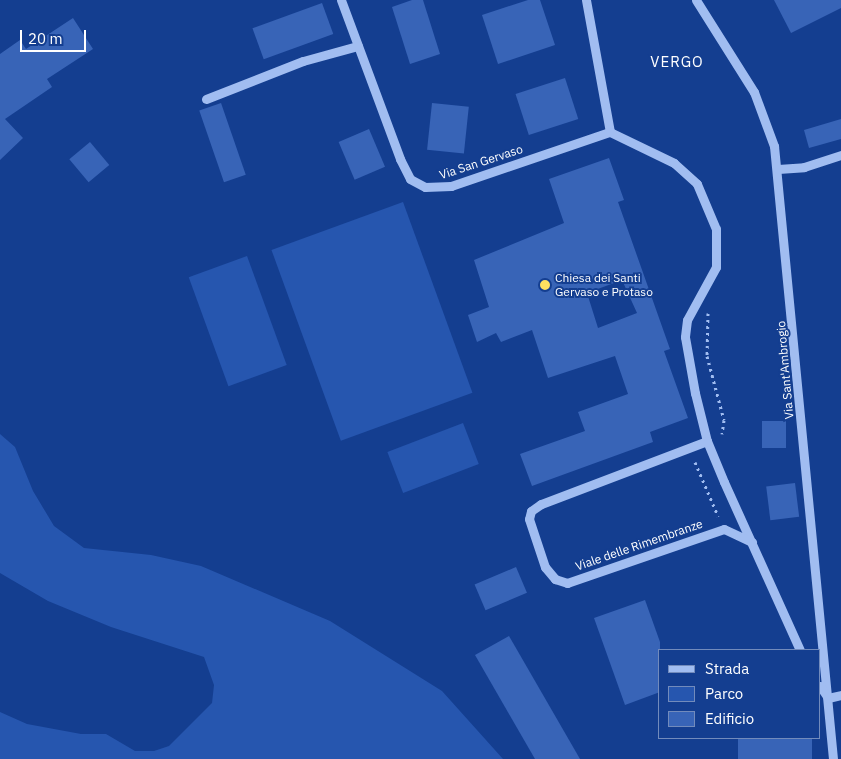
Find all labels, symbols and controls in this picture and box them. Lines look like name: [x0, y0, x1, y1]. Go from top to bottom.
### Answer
scale bar: [22, 20, 89, 52]
text: 20 m: [28, 29, 63, 48]
district label: VERGO: [650, 53, 704, 71]
street label: Via San Gervaso: [438, 142, 524, 182]
place label: Chiesa dei Santi Gervaso e Protaso: [555, 271, 653, 299]
marker: Chiesa dei Santi Gervaso e Protaso: [539, 279, 551, 291]
street label: Via Sant'Ambrogio: [774, 320, 796, 420]
street label: Viale delle Rimembranze: [573, 516, 705, 574]
legend: [658, 649, 821, 739]
text: Strada: [705, 659, 749, 678]
text: Parco: [705, 684, 743, 703]
text: Edificio: [705, 709, 754, 728]

